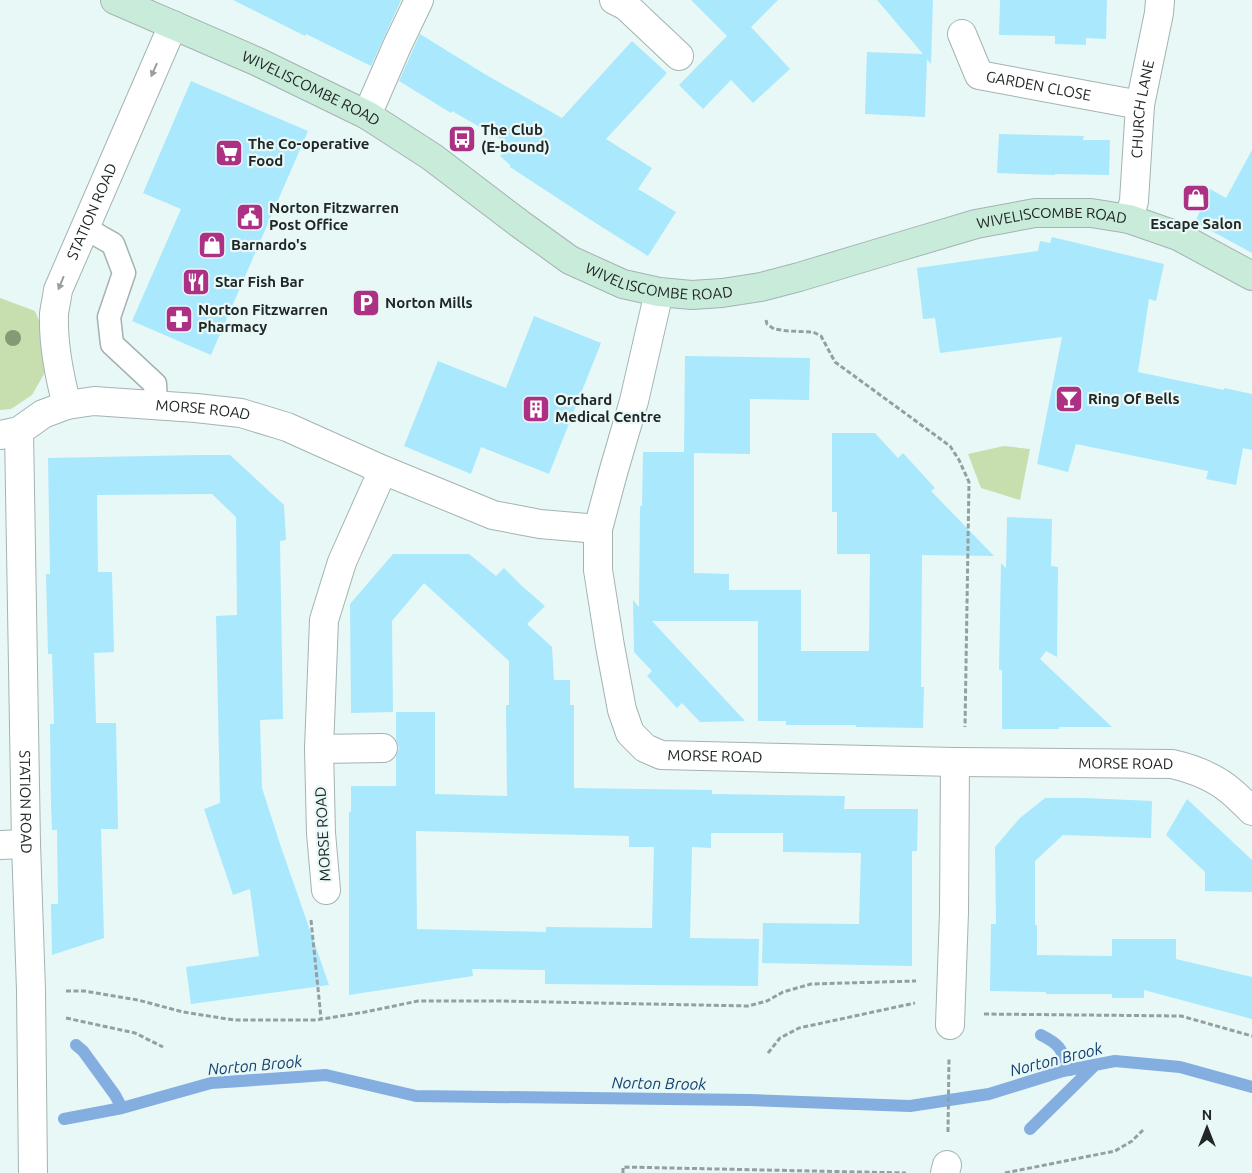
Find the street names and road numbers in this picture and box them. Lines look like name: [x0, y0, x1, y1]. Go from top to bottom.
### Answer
street label: WIVELISCOMBE ROAD: [240, 47, 383, 129]
street label: CHURCH LANE: [1128, 58, 1157, 159]
street label: GARDEN CLOSE: [985, 67, 1093, 104]
street label: STATION ROAD: [63, 161, 120, 262]
street label: WIVELISCOMBE ROAD: [975, 204, 1128, 232]
street label: WIVELISCOMBE ROAD: [583, 259, 734, 303]
street label: MORSE ROAD: [155, 396, 252, 423]
street label: MORSE ROAD: [667, 746, 763, 765]
street label: STATION ROAD: [16, 750, 35, 854]
street label: MORSE ROAD: [1078, 754, 1173, 772]
street label: MORSE ROAD: [312, 786, 333, 882]

